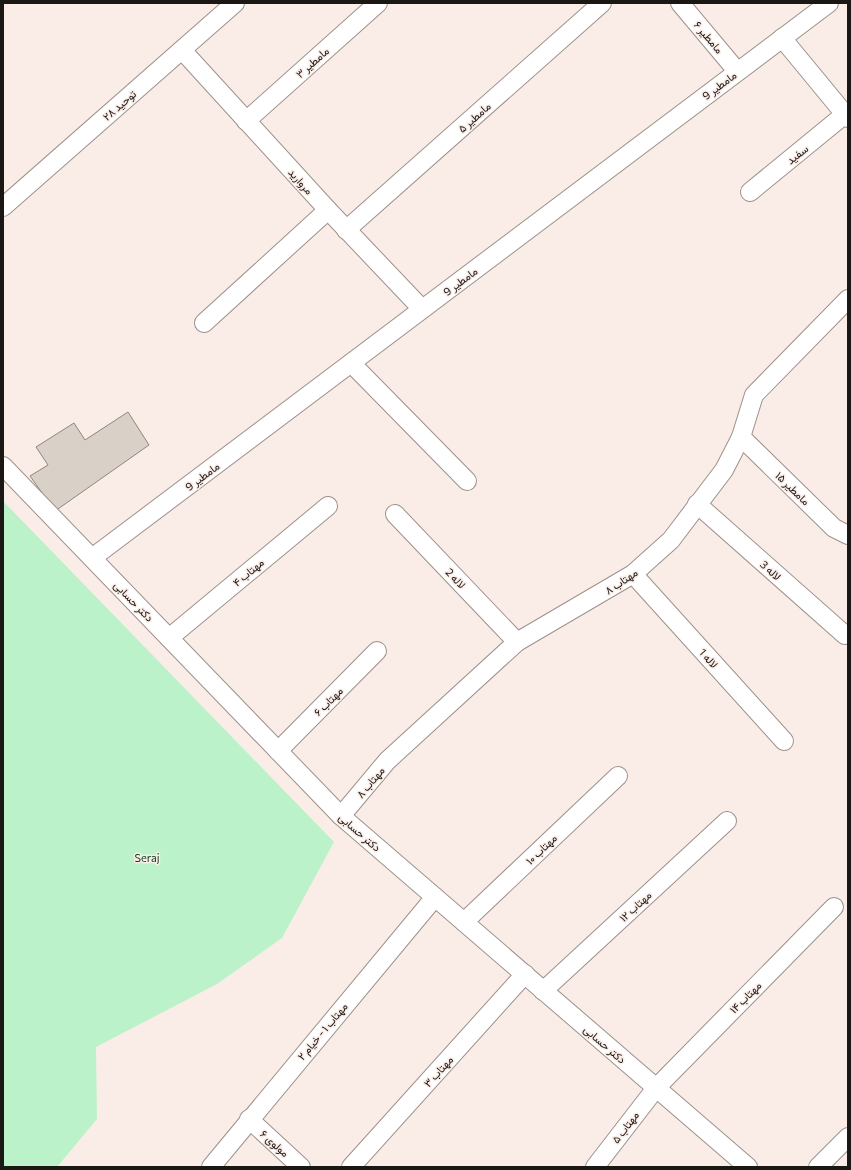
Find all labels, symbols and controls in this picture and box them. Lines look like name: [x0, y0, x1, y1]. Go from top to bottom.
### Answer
street label: مامطیر ۶: [691, 18, 726, 57]
street label: مامطیر ۳: [293, 44, 332, 81]
street label: مامطیر 9: [699, 68, 739, 103]
street label: توحید ۲۸: [100, 87, 139, 124]
street label: مامطیر ۵: [455, 99, 494, 136]
street label: سفید: [784, 141, 811, 167]
street label: مروارید: [285, 165, 316, 197]
street label: مامطیر 9: [440, 264, 480, 299]
street label: مامطیر 9: [182, 459, 222, 494]
street label: مامطیر ۱۵: [773, 469, 813, 508]
street label: مهتاب ۴: [230, 555, 267, 589]
street label: لاله 3: [758, 557, 784, 583]
street label: لاله 2: [443, 565, 469, 591]
street label: مهتاب ۸: [602, 565, 640, 597]
street label: دکتر حسابی: [111, 578, 156, 625]
street label: لاله 1: [697, 645, 721, 671]
street label: مهتاب ۶: [311, 684, 346, 719]
street label: مهتاب ۸: [353, 764, 388, 801]
street label: دکتر حسابی: [336, 810, 384, 854]
street label: مهتاب ۱۰: [523, 831, 560, 868]
park label: Seraj: [134, 851, 160, 864]
street label: مهتاب ۱۲: [616, 888, 655, 925]
street label: مهتاب ۱۴: [726, 978, 764, 1016]
street label: مهتاب ۱ - خیام ۲: [294, 1000, 351, 1064]
street label: دکتر حسابی: [581, 1022, 629, 1066]
street label: مهتاب ۳: [421, 1053, 456, 1090]
street label: مهتاب ۵: [609, 1108, 642, 1146]
street label: مولوی ۶: [257, 1127, 292, 1160]

